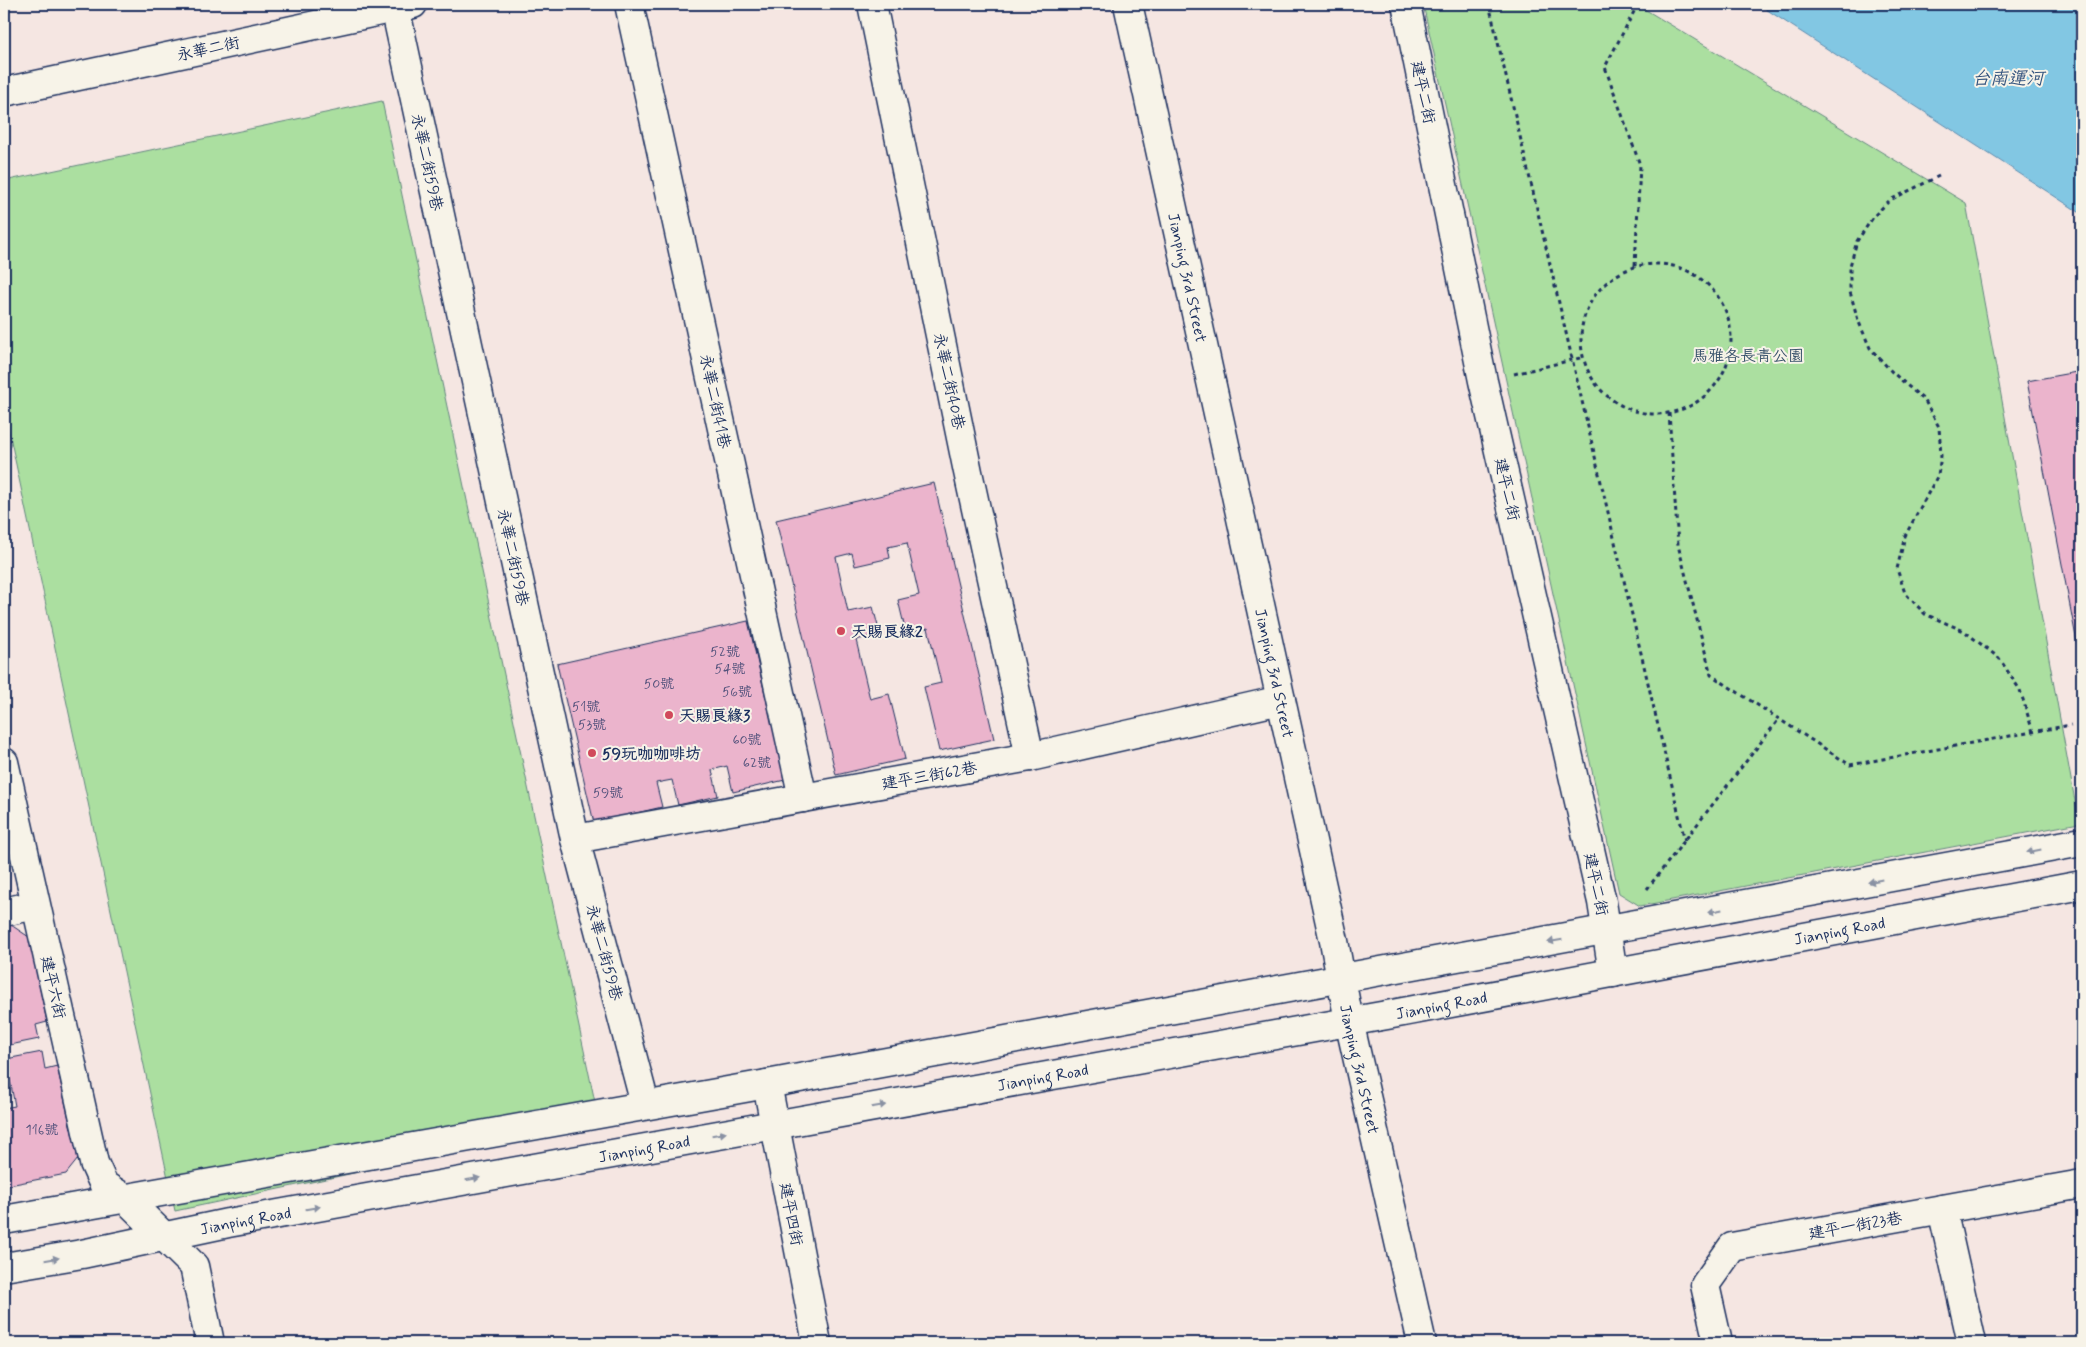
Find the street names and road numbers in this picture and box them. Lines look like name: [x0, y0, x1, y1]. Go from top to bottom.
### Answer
street label: 永華二街: [175, 33, 242, 66]
street label: 建平二街: [1406, 59, 1439, 126]
street label: 永華二街59巷: [406, 112, 447, 213]
street label: Jianping 3rd Street: [1162, 211, 1211, 345]
street label: 永華二街40巷: [928, 331, 969, 432]
street label: 永華二街41巷: [694, 352, 735, 451]
street label: 建平二街: [1489, 456, 1524, 523]
street label: 永華二街59巷: [492, 507, 533, 608]
street label: Jianping 3rd Street: [1249, 606, 1298, 741]
street label: 建平三街62巷: [880, 758, 979, 795]
street label: 建平二街: [1579, 851, 1612, 918]
street label: 永華二街59巷: [581, 902, 627, 1003]
street label: Jianping Road: [1792, 913, 1887, 951]
street label: 建平六街: [35, 954, 70, 1021]
street label: Jianping Road: [1394, 987, 1489, 1025]
street label: Jianping 3rd Street: [1334, 1003, 1383, 1137]
street label: Jianping Road: [995, 1060, 1090, 1097]
street label: Jianping Road: [597, 1131, 692, 1168]
street label: 建平四街: [774, 1181, 807, 1248]
street label: Jianping Road: [198, 1203, 293, 1241]
street label: 建平一街23巷: [1807, 1208, 1904, 1245]

